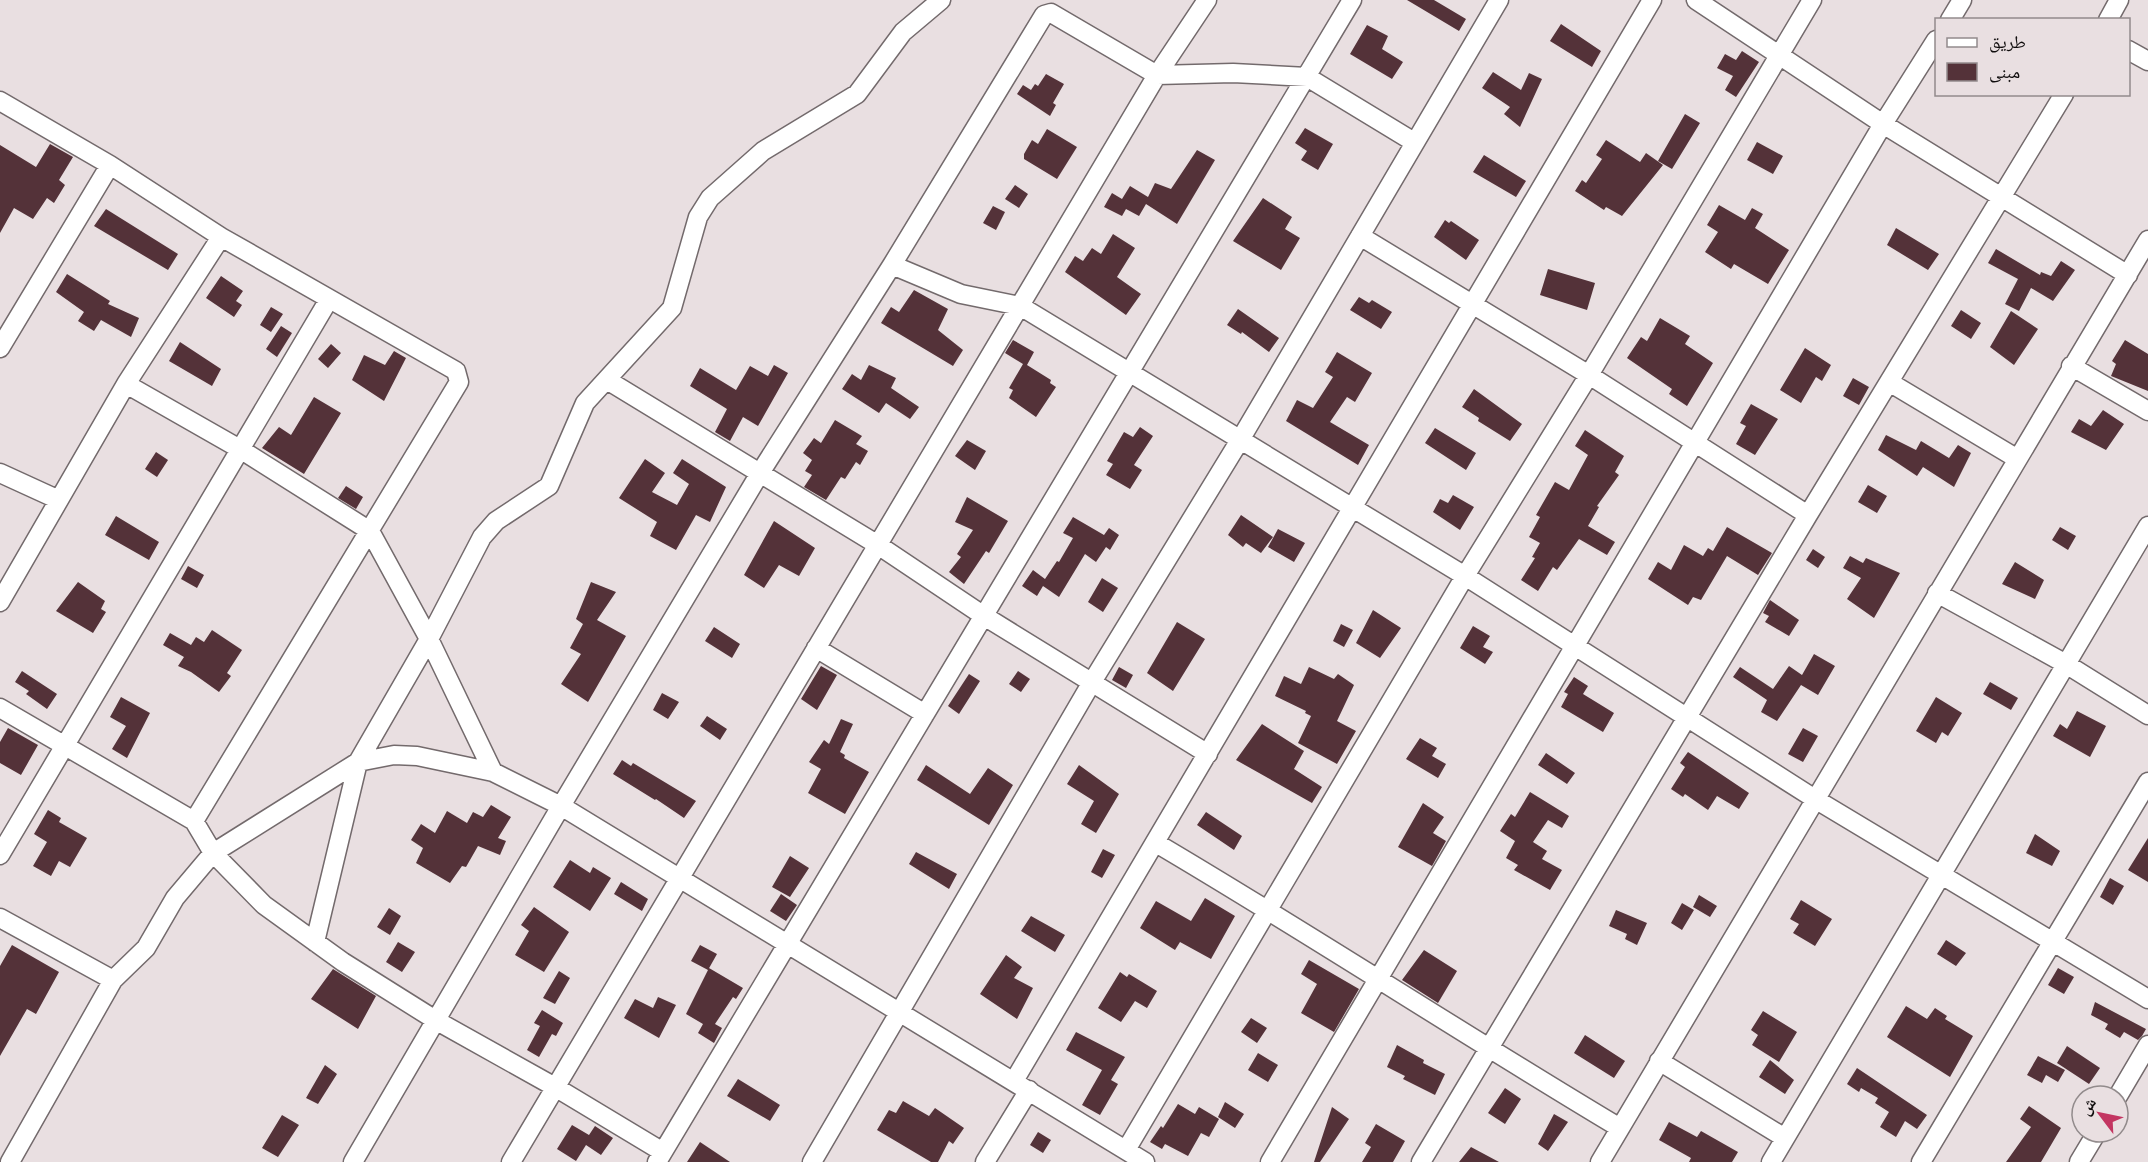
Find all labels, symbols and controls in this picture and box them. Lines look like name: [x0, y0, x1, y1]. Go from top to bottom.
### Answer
legend: [1935, 18, 2130, 96]
text: طريق: [1989, 32, 2026, 55]
text: مبنى: [1989, 62, 2020, 85]
north arrow: [2070, 1084, 2130, 1144]
text: ش: [2076, 1095, 2102, 1120]

